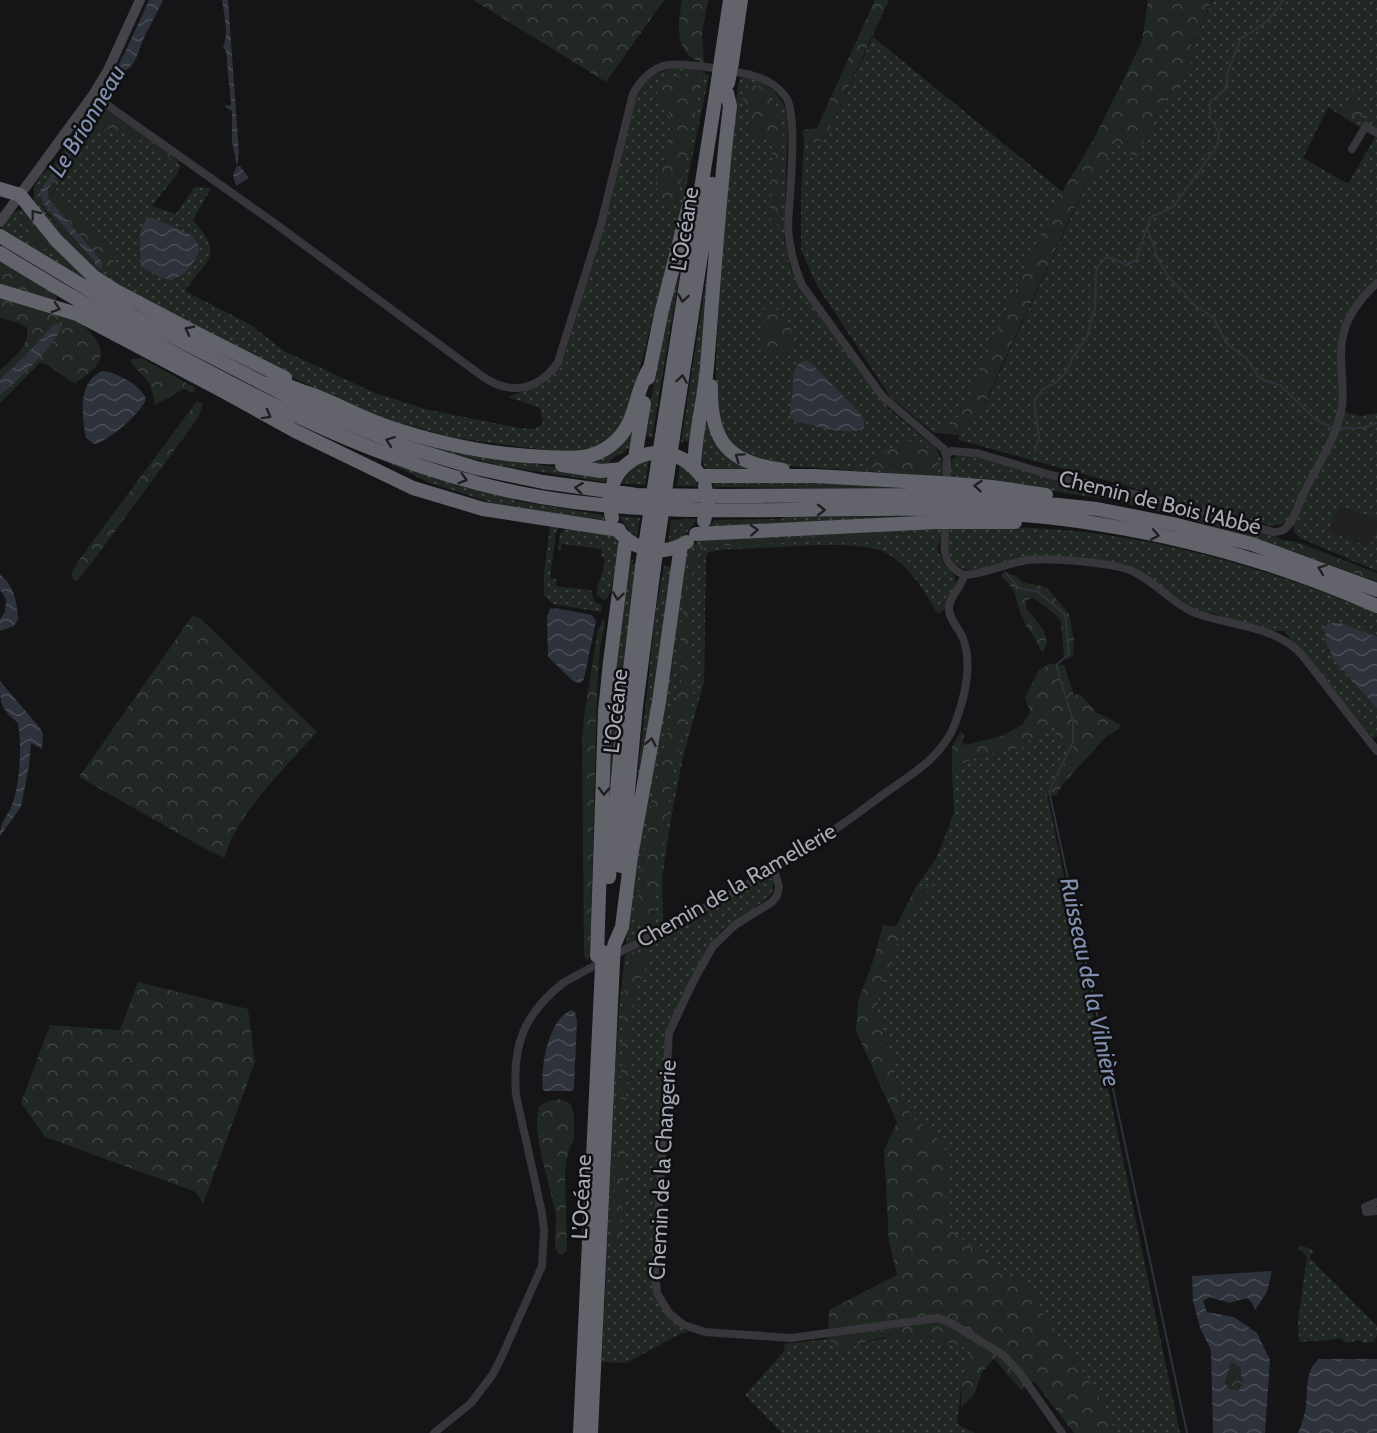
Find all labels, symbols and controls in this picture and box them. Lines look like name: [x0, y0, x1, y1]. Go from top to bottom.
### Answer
water label: Le Brionneau: [42, 59, 131, 182]
street label: L’Océane: [665, 185, 704, 273]
one-way arrow: [32, 209, 43, 220]
one-way arrow: [678, 293, 690, 302]
one-way arrow: [50, 300, 61, 313]
one-way arrow: [185, 326, 195, 337]
one-way arrow: [675, 375, 688, 385]
one-way arrow: [261, 408, 271, 419]
one-way arrow: [386, 436, 397, 448]
one-way arrow: [735, 453, 746, 464]
street label: Chemin de Bois l'Abbé: [1056, 464, 1264, 541]
one-way arrow: [457, 472, 467, 484]
one-way arrow: [974, 480, 983, 493]
one-way arrow: [575, 482, 584, 494]
one-way arrow: [817, 503, 826, 516]
one-way arrow: [750, 524, 759, 536]
one-way arrow: [1149, 528, 1159, 541]
one-way arrow: [1318, 564, 1328, 577]
one-way arrow: [612, 592, 625, 601]
street label: L’Océane: [598, 667, 633, 755]
one-way arrow: [645, 737, 657, 746]
one-way arrow: [598, 786, 610, 795]
street label: Chemin de la Ramellerie: [632, 817, 841, 954]
water label: Ruisseau de la Vilnière: [1054, 875, 1127, 1089]
street label: Chemin de la Changerie: [643, 1059, 682, 1281]
street label: L’Océane: [566, 1154, 597, 1240]

